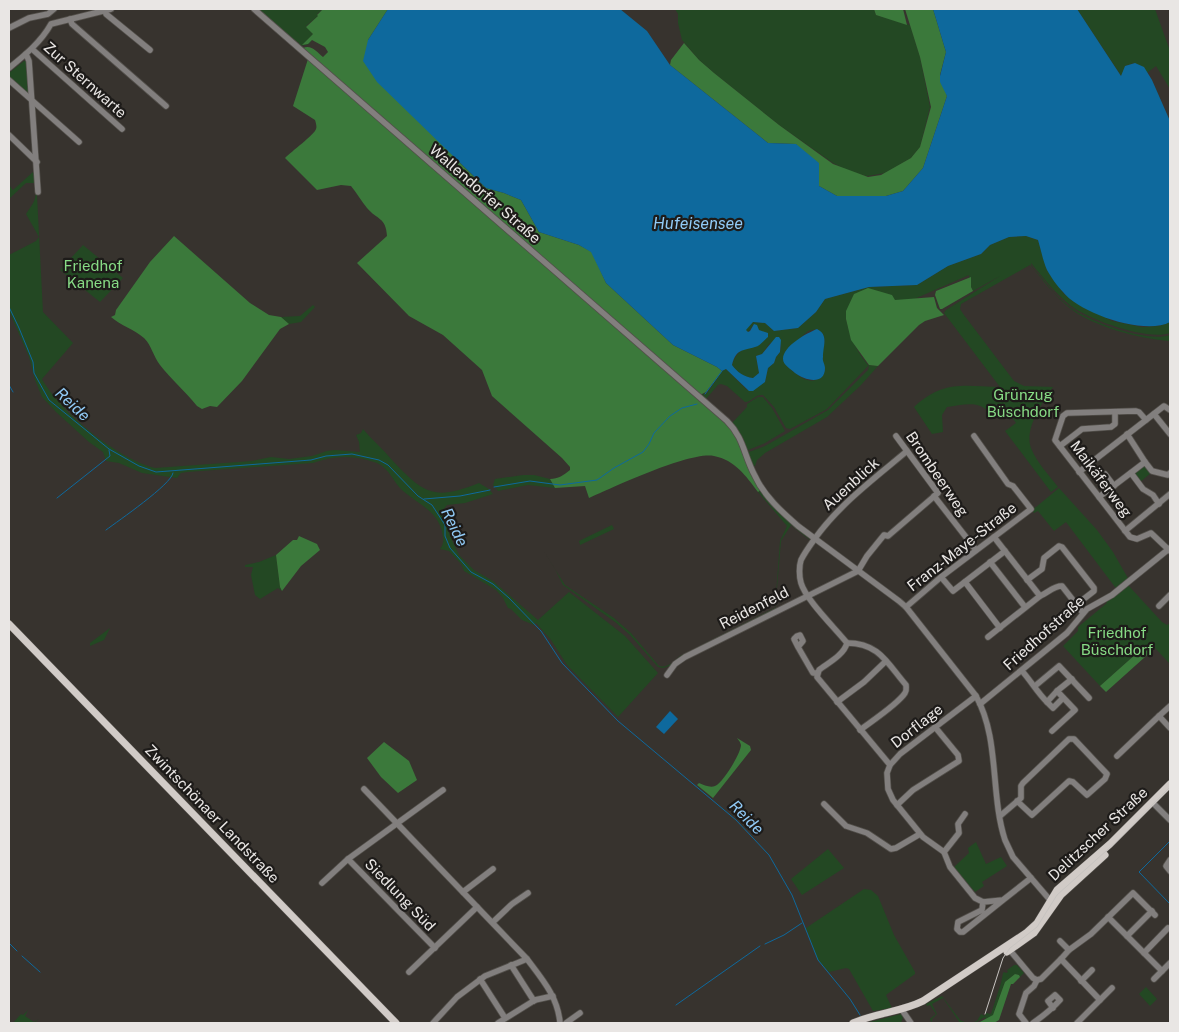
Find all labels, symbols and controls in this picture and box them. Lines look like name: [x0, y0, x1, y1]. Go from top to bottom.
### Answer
street label: Zur Sternwarte: [40, 38, 130, 121]
street label: Wallendorfer Straße: [426, 141, 544, 247]
water label: Hufeisensee: [653, 214, 743, 233]
park label: Friedhof Kanena: [64, 257, 122, 291]
water label: Reide: [51, 384, 94, 425]
park label: Grünzug Büschdorf: [987, 386, 1059, 420]
street label: Brombeerweg: [903, 428, 972, 519]
street label: Maikäferweg: [1067, 437, 1136, 520]
street label: Auenblick: [819, 454, 882, 513]
street label: Franz-Maye-Straße: [904, 499, 1020, 594]
water label: Reide: [437, 505, 472, 550]
street label: Reidenfeld: [716, 583, 791, 632]
street label: Friedhofstraße: [1000, 592, 1088, 673]
park label: Friedhof Büschdorf: [1081, 624, 1153, 658]
street label: Dorflage: [887, 700, 946, 751]
street label: Zwintschönaer Landstraße: [142, 741, 283, 886]
street label: Delitzscher Straße: [1045, 783, 1151, 884]
water label: Reide: [726, 796, 768, 839]
street label: Siedlung Süd: [362, 855, 439, 934]

